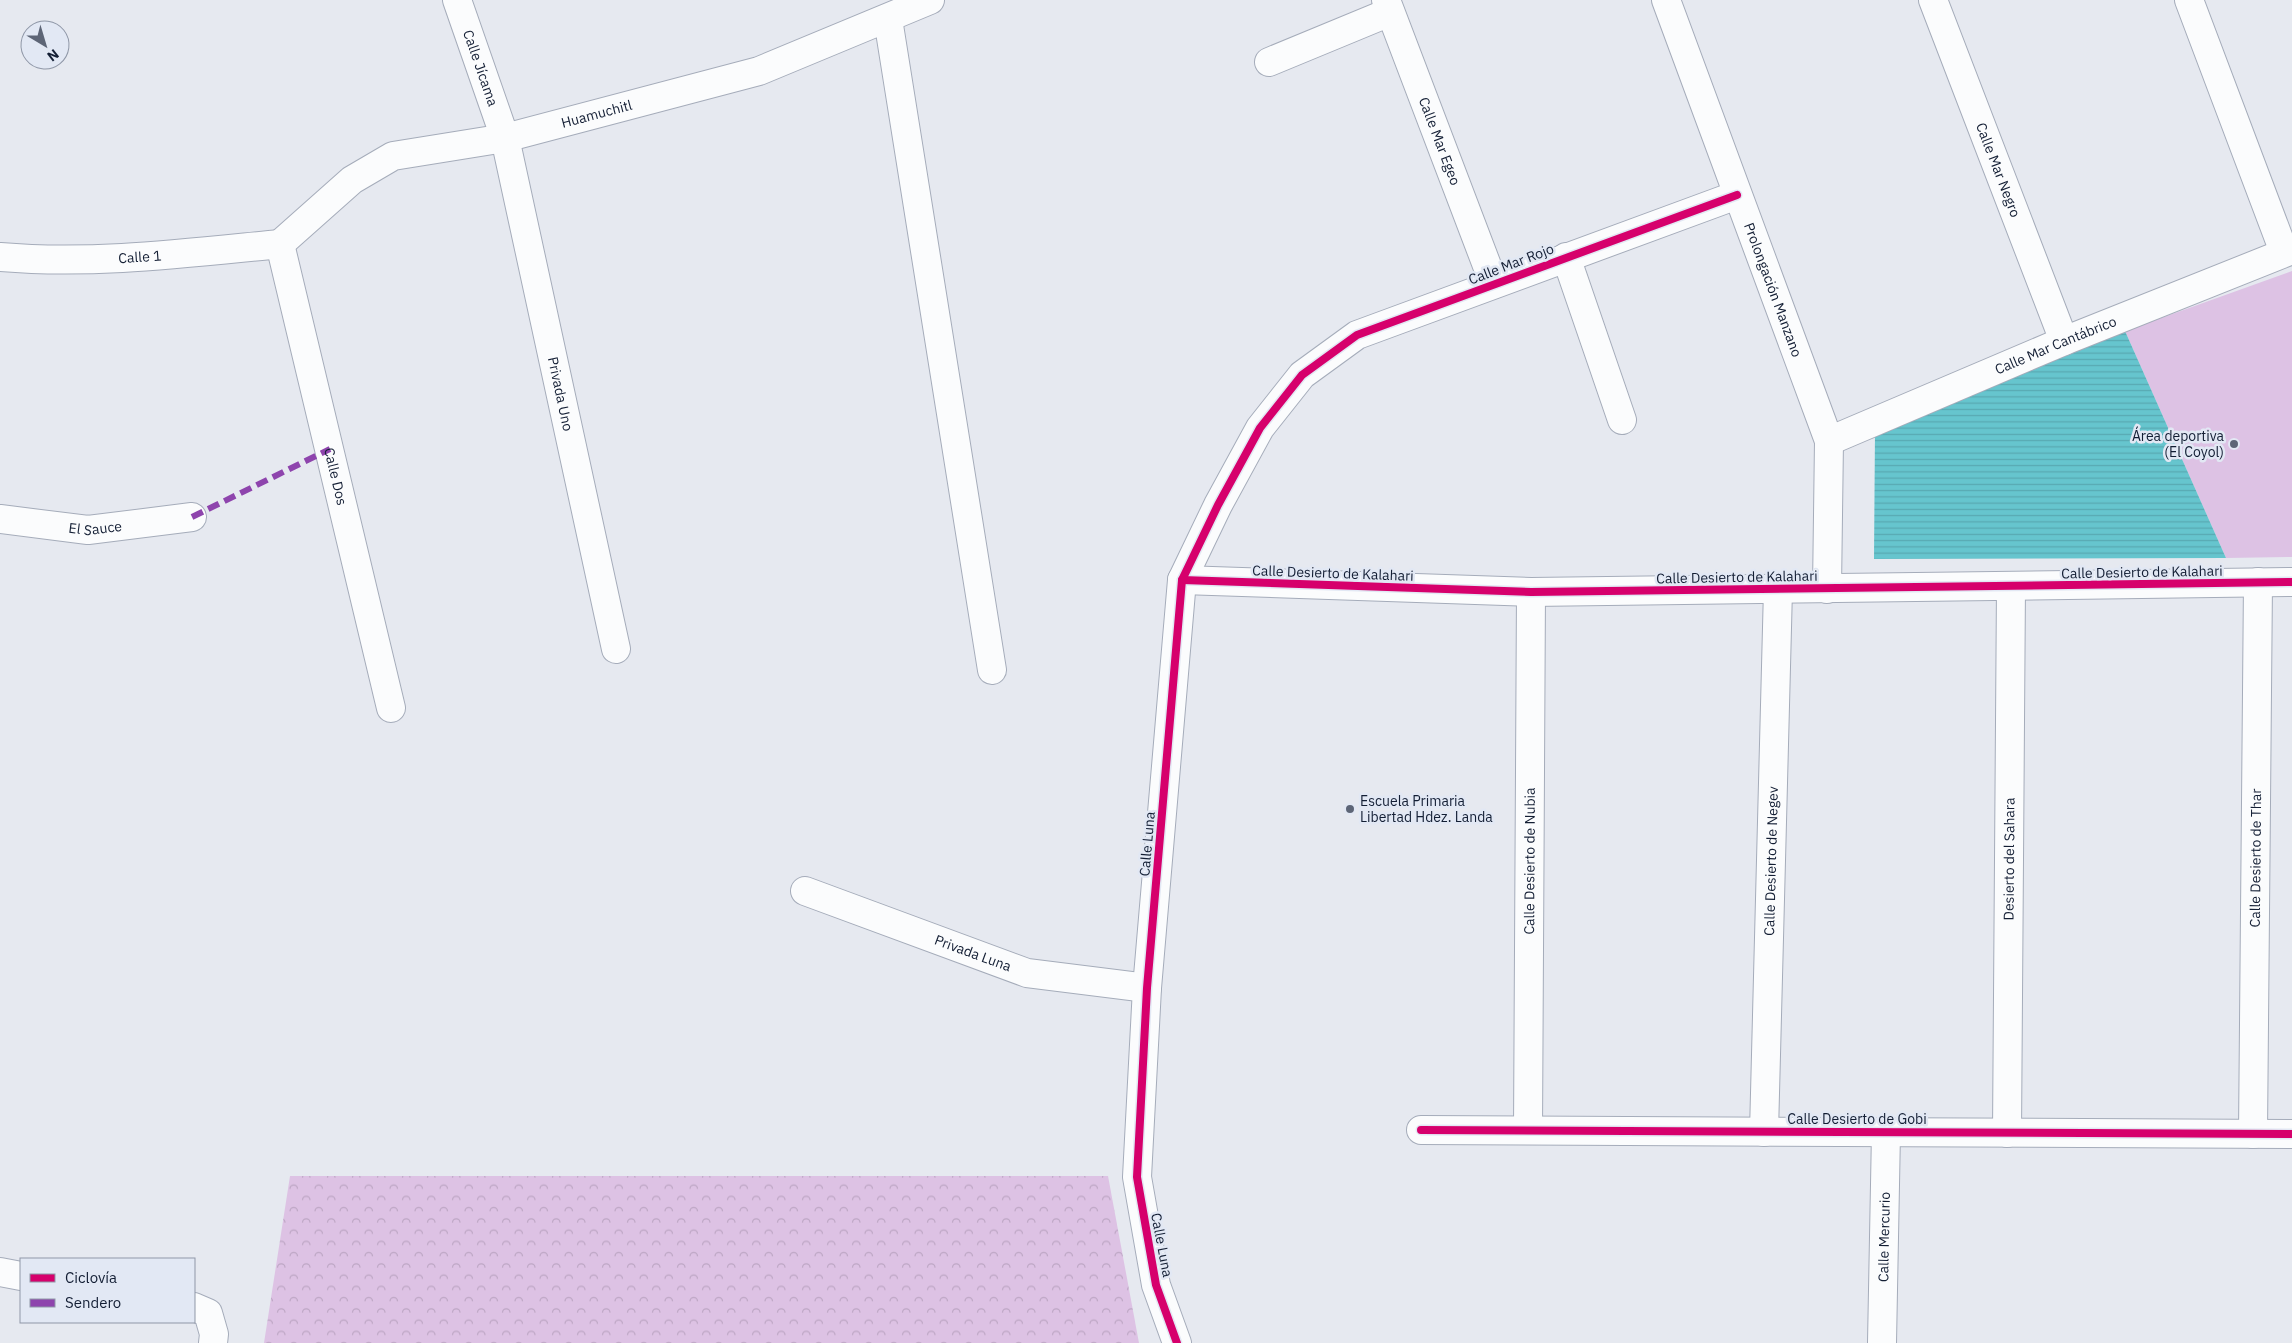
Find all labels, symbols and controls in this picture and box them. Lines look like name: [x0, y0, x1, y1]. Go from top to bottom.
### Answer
north arrow: [20, 20, 70, 70]
street label: Calle Jícama: [459, 27, 502, 109]
text: N: [43, 45, 63, 65]
street label: Calle Mar Egeo: [1415, 94, 1465, 188]
street label: Huamuchitl: [559, 96, 634, 132]
street label: Calle Mar Negro: [1972, 120, 2025, 220]
street label: Prolongación Manzano: [1740, 220, 1806, 360]
street label: Calle Mar Rojo: [1466, 239, 1556, 289]
street label: Calle 1: [118, 246, 162, 267]
street label: Calle Mar Cantábrico: [1992, 312, 2119, 378]
street label: Privada Uno: [544, 355, 577, 433]
place label: Área deportiva (El Coyol): [2132, 426, 2225, 461]
marker: Área deportiva (El Coyol): [2228, 438, 2240, 450]
street label: Calle Dos: [320, 446, 351, 507]
street label: El Sauce: [68, 517, 123, 539]
street label: Calle Desierto de Kalahari: [1252, 561, 1414, 585]
street label: Calle Desierto de Kalahari: [2061, 562, 2223, 582]
street label: Calle Desierto de Kalahari: [1656, 567, 1818, 587]
street label: Calle Desierto de Negev: [1760, 786, 1782, 936]
street label: Calle Desierto de Nubia: [1520, 787, 1539, 935]
street label: Calle Desierto de Thar: [2246, 789, 2265, 927]
place label: Escuela Primaria Libertad Hdez. Landa: [1360, 792, 1493, 826]
street label: Desierto del Sahara: [2000, 797, 2018, 921]
marker: Escuela Primaria Libertad Hdez. Landa: [1344, 803, 1356, 815]
street label: Calle Luna: [1135, 810, 1159, 877]
street label: Privada Luna: [932, 931, 1014, 976]
street label: Calle Desierto de Gobi: [1787, 1110, 1927, 1128]
street label: Calle Mercurio: [1874, 1192, 1894, 1282]
street label: Calle Luna: [1147, 1211, 1177, 1279]
legend: [20, 1258, 195, 1323]
text: Ciclovía: [65, 1268, 117, 1287]
text: Sendero: [65, 1293, 121, 1312]

